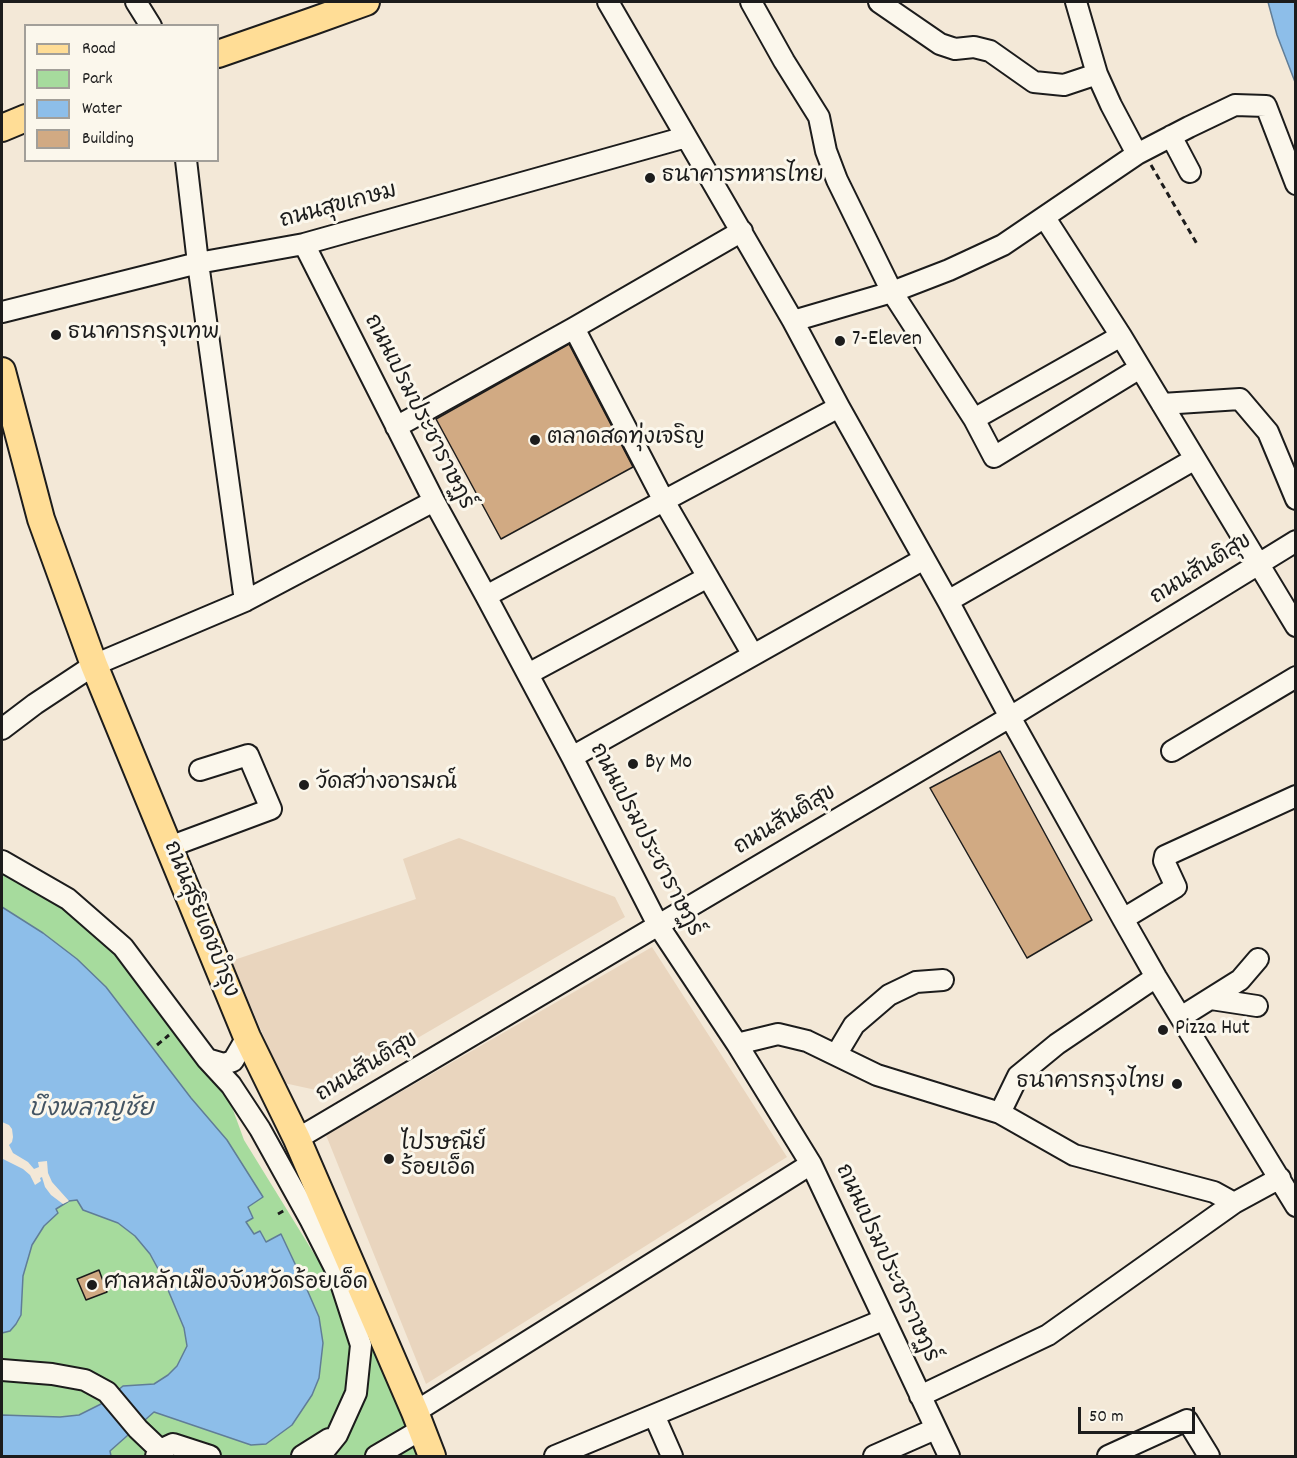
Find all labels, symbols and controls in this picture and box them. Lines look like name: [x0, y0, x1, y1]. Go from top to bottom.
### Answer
legend: [24, 24, 219, 162]
text: Road: [82, 37, 116, 62]
text: Park: [82, 67, 113, 92]
text: Water: [82, 97, 122, 122]
text: Building: [82, 127, 134, 152]
place label: ธนาคารทหารไทย: [662, 165, 824, 191]
marker: ธนาคารทหารไทย: [643, 171, 657, 185]
street label: ถนนสุขเกษม: [278, 180, 400, 236]
street label: ถนนเปรมประชาราษฏร์: [356, 311, 478, 515]
place label: ธนาคารกรุงเทพ: [68, 322, 219, 348]
marker: ธนาคารกรุงเทพ: [49, 328, 63, 342]
place label: 7-Eleven: [852, 328, 922, 354]
marker: 7-Eleven: [833, 334, 847, 348]
place label: ตลาดสดทุ่งเจริญ: [547, 427, 705, 453]
marker: ตลาดสดทุ่งเจริญ: [528, 433, 542, 447]
street label: ถนนสันติสุข: [1147, 530, 1257, 612]
street label: ถนนเปรมประชาราษฏร์: [582, 740, 706, 942]
place label: By Mo: [645, 751, 692, 777]
marker: By Mo: [626, 757, 640, 771]
place label: วัดสว่างอารมณ์: [316, 772, 457, 798]
marker: วัดสว่างอารมณ์: [297, 778, 311, 792]
street label: ถนนสันติสุข: [730, 781, 842, 863]
street label: ถนนสุริยเดชบำรุง: [156, 838, 242, 1002]
place label: Pizza Hut: [1175, 1017, 1250, 1043]
marker: Pizza Hut: [1156, 1023, 1170, 1037]
street label: ถนนสันติสุข: [312, 1028, 424, 1110]
place label: ธนาคารกรุงไทย: [1017, 1071, 1165, 1097]
marker: ธนาคารกรุงไทย: [1170, 1077, 1184, 1091]
water label: บึงพลาญชัย: [29, 1098, 153, 1126]
place label: ไปรษณีย์ ร้อยเอ็ด: [401, 1133, 486, 1184]
marker: ไปรษณีย์ ร้อยเอ็ด: [382, 1152, 396, 1166]
street label: ถนนเปรมประชาราษฏร์: [827, 1161, 943, 1367]
place label: ศาลหลักเมืองจังหวัดร้อยเอ็ด: [104, 1272, 368, 1298]
marker: ศาลหลักเมืองจังหวัดร้อยเอ็ด: [85, 1278, 99, 1292]
scale bar: [1081, 1395, 1198, 1433]
text: 50 m: [1089, 1405, 1124, 1430]

